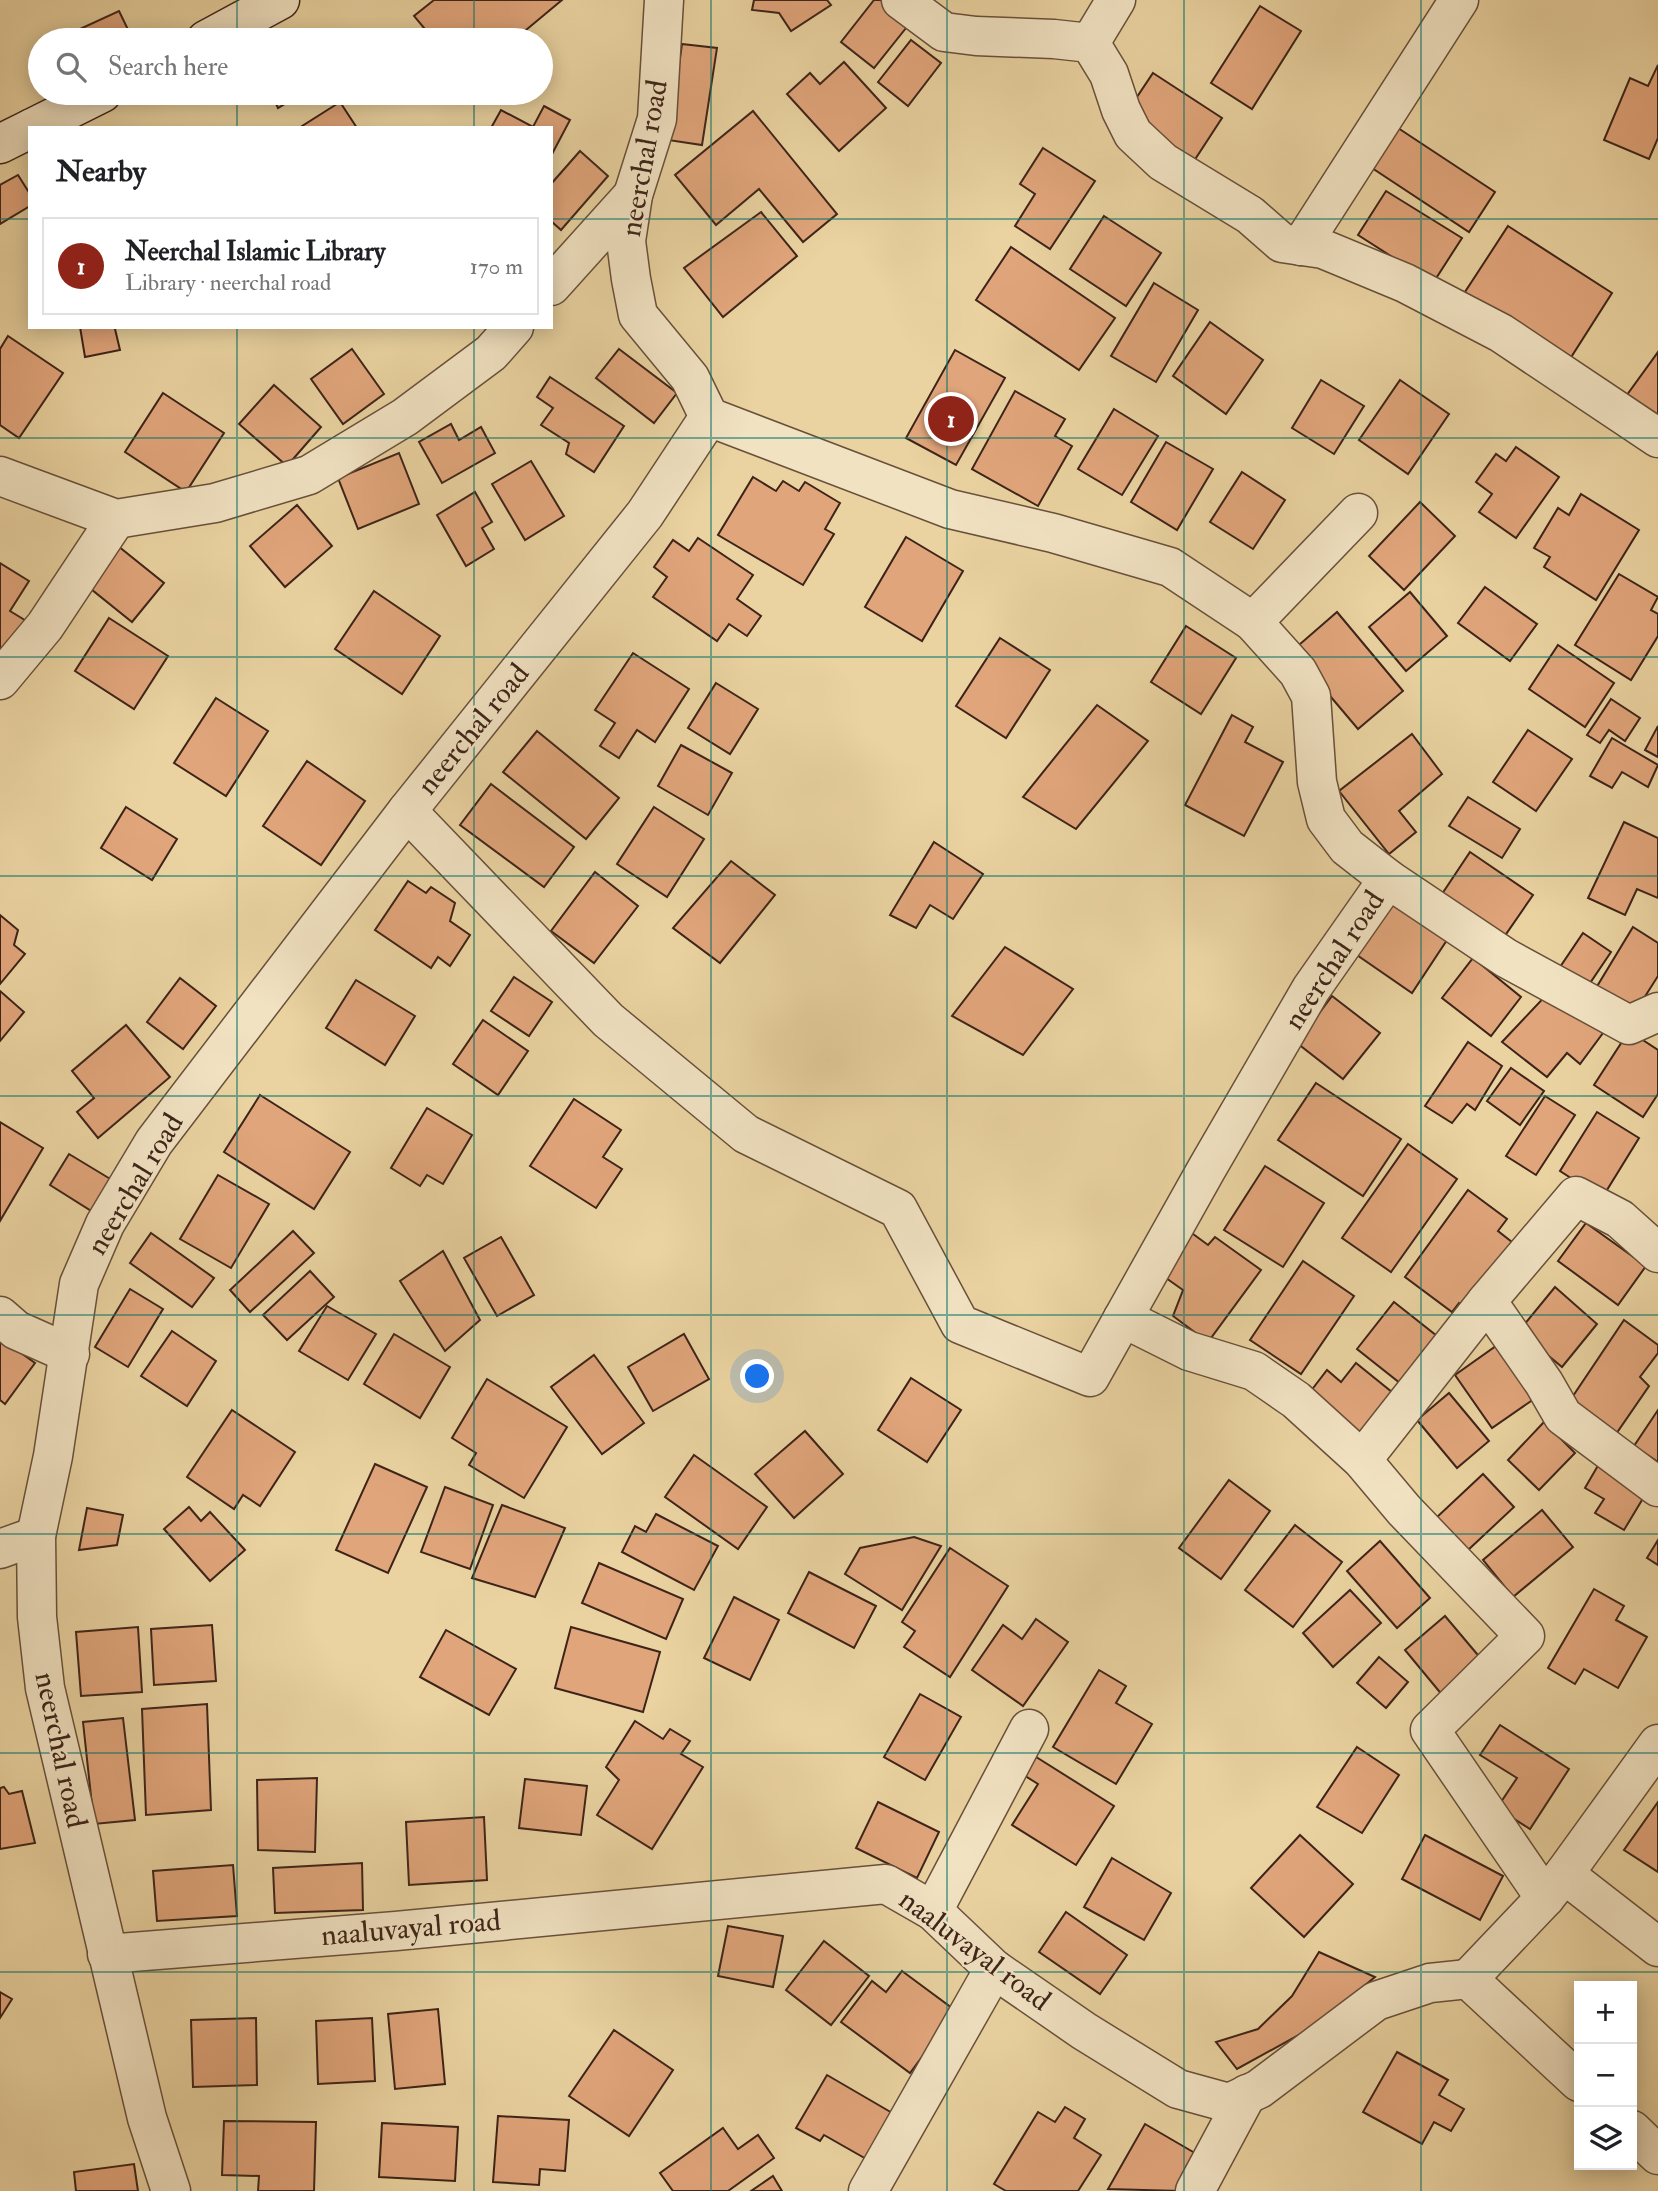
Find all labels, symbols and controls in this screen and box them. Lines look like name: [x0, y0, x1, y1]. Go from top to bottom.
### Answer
search box: [28, 28, 553, 105]
icon: search: [52, 48, 90, 86]
text: Search here: [108, 51, 228, 83]
street label: neerchal road: [612, 77, 676, 239]
text: Nearby: [56, 153, 146, 190]
text: Neerchal Islamic Library: [125, 236, 385, 268]
text: 1: [77, 252, 85, 281]
text: 170 m: [470, 252, 523, 281]
text: Library · neerchal road: [125, 268, 331, 297]
pin: 1: [928, 393, 974, 445]
street label: neerchal road: [409, 656, 537, 802]
street label: neerchal road: [1275, 883, 1393, 1037]
street label: neerchal road: [78, 1106, 192, 1261]
your location: [740, 1359, 774, 1393]
street label: neerchal road: [26, 1669, 96, 1832]
street label: naaluvayal road: [892, 1881, 1058, 2019]
street label: naaluvayal road: [320, 1902, 503, 1954]
map controls: [1574, 1981, 1637, 2170]
button: +: [1574, 1981, 1637, 2044]
button: −: [1574, 2044, 1637, 2107]
button: layers: [1574, 2107, 1637, 2170]

